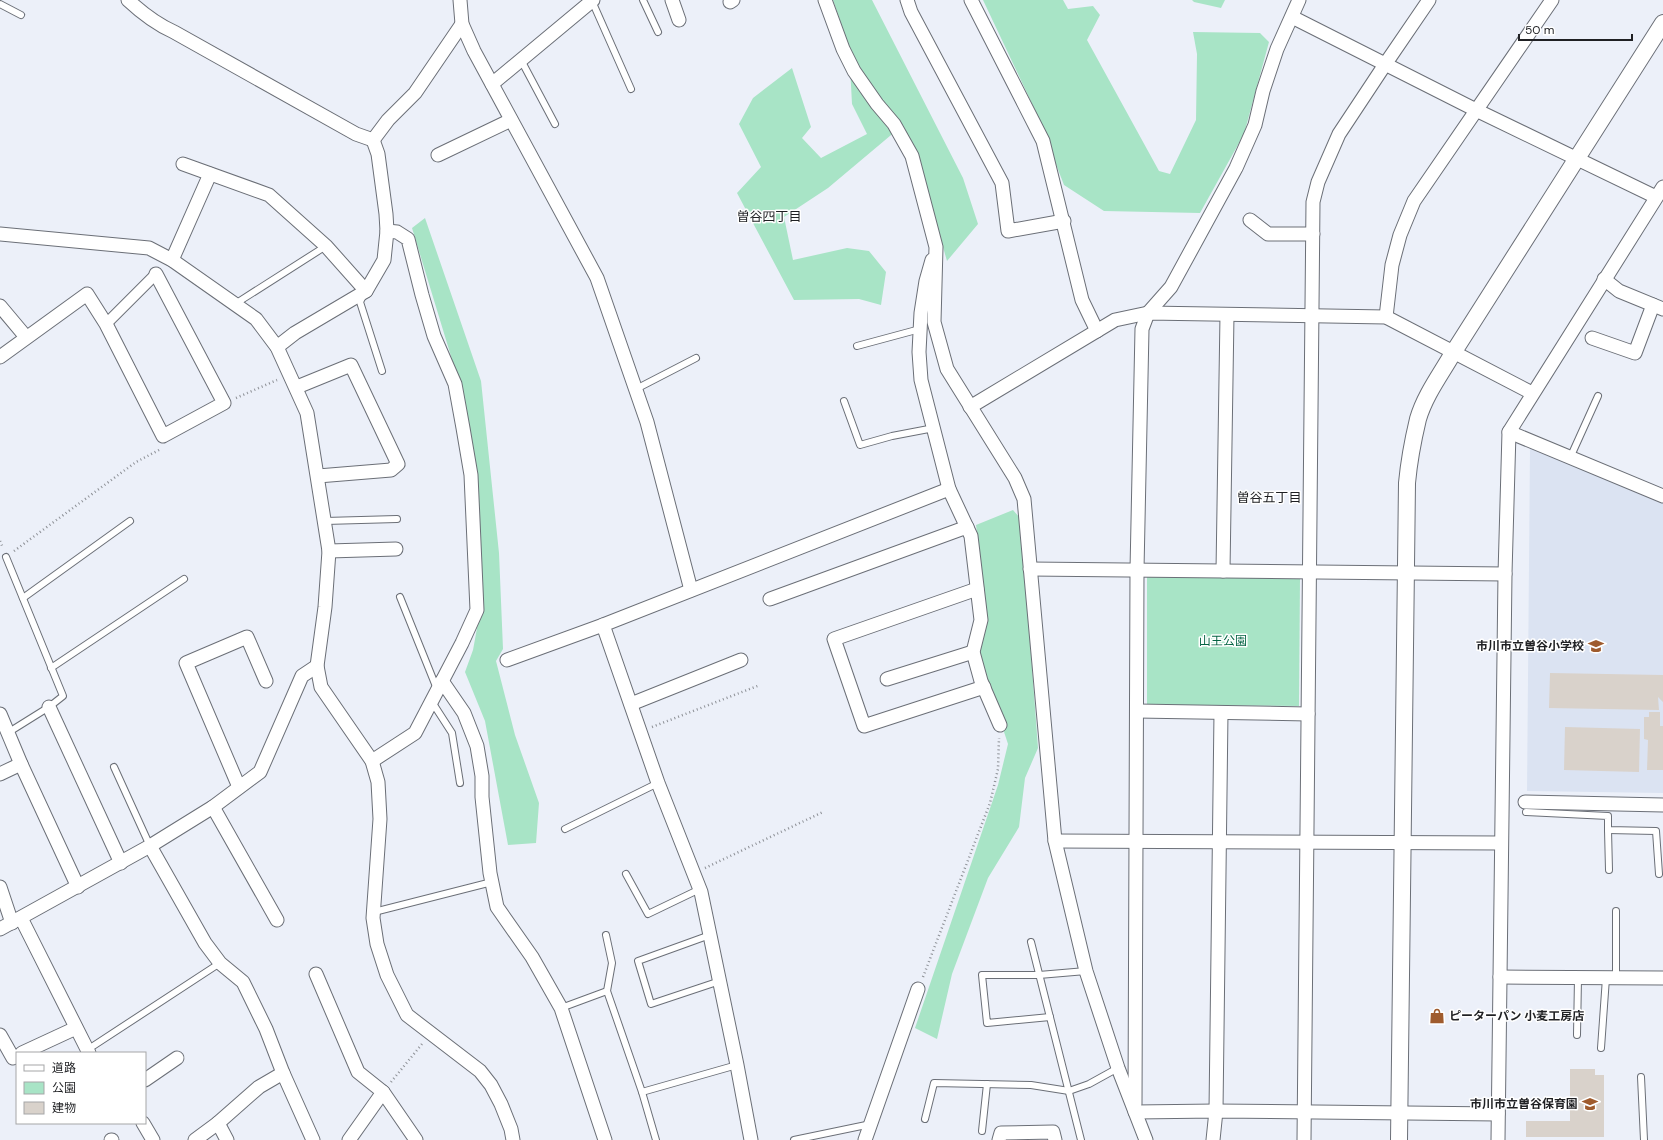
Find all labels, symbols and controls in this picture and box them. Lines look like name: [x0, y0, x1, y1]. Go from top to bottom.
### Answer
scale bar: [1519, 16, 1632, 42]
text: 50 m: [1525, 22, 1554, 38]
district label: 曽谷四丁目: [736, 208, 802, 225]
district label: 曽谷五丁目: [1236, 489, 1302, 506]
park label: 山王公園: [1199, 633, 1247, 649]
school or university icon: 市川市立曽谷小学校: [1587, 637, 1605, 655]
place label: 市川市立曽谷小学校: [1476, 638, 1584, 654]
shop icon: ピーターパン 小麦工房店: [1428, 1007, 1446, 1025]
place label: ピーターパン 小麦工房店: [1449, 1008, 1584, 1024]
legend: [16, 1052, 146, 1124]
text: 道路: [52, 1060, 76, 1076]
text: 公園: [52, 1080, 76, 1096]
school or university icon: 市川市立曽谷保育園: [1581, 1095, 1599, 1113]
place label: 市川市立曽谷保育園: [1470, 1096, 1578, 1112]
text: 建物: [52, 1100, 76, 1116]

